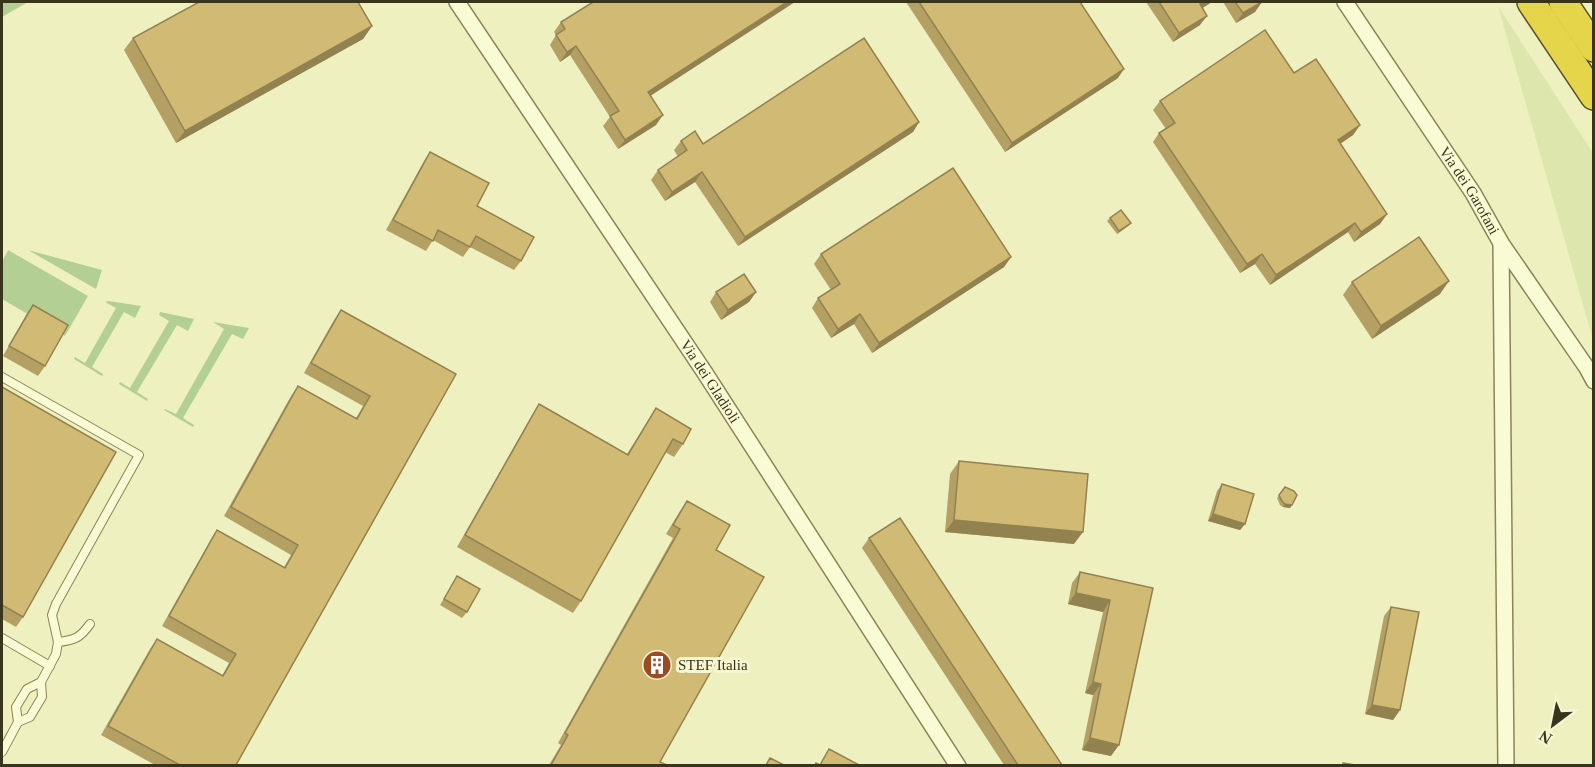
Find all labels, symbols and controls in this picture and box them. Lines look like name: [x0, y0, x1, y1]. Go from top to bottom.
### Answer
street label: Via dei Garofani: [1436, 144, 1502, 237]
street label: Via dei Gladioli: [677, 337, 743, 426]
building icon: STEF Italia: [641, 649, 673, 681]
place label: STEF Italia: [678, 657, 748, 673]
north arrow: [1523, 695, 1583, 755]
text: N: [1536, 727, 1555, 748]

